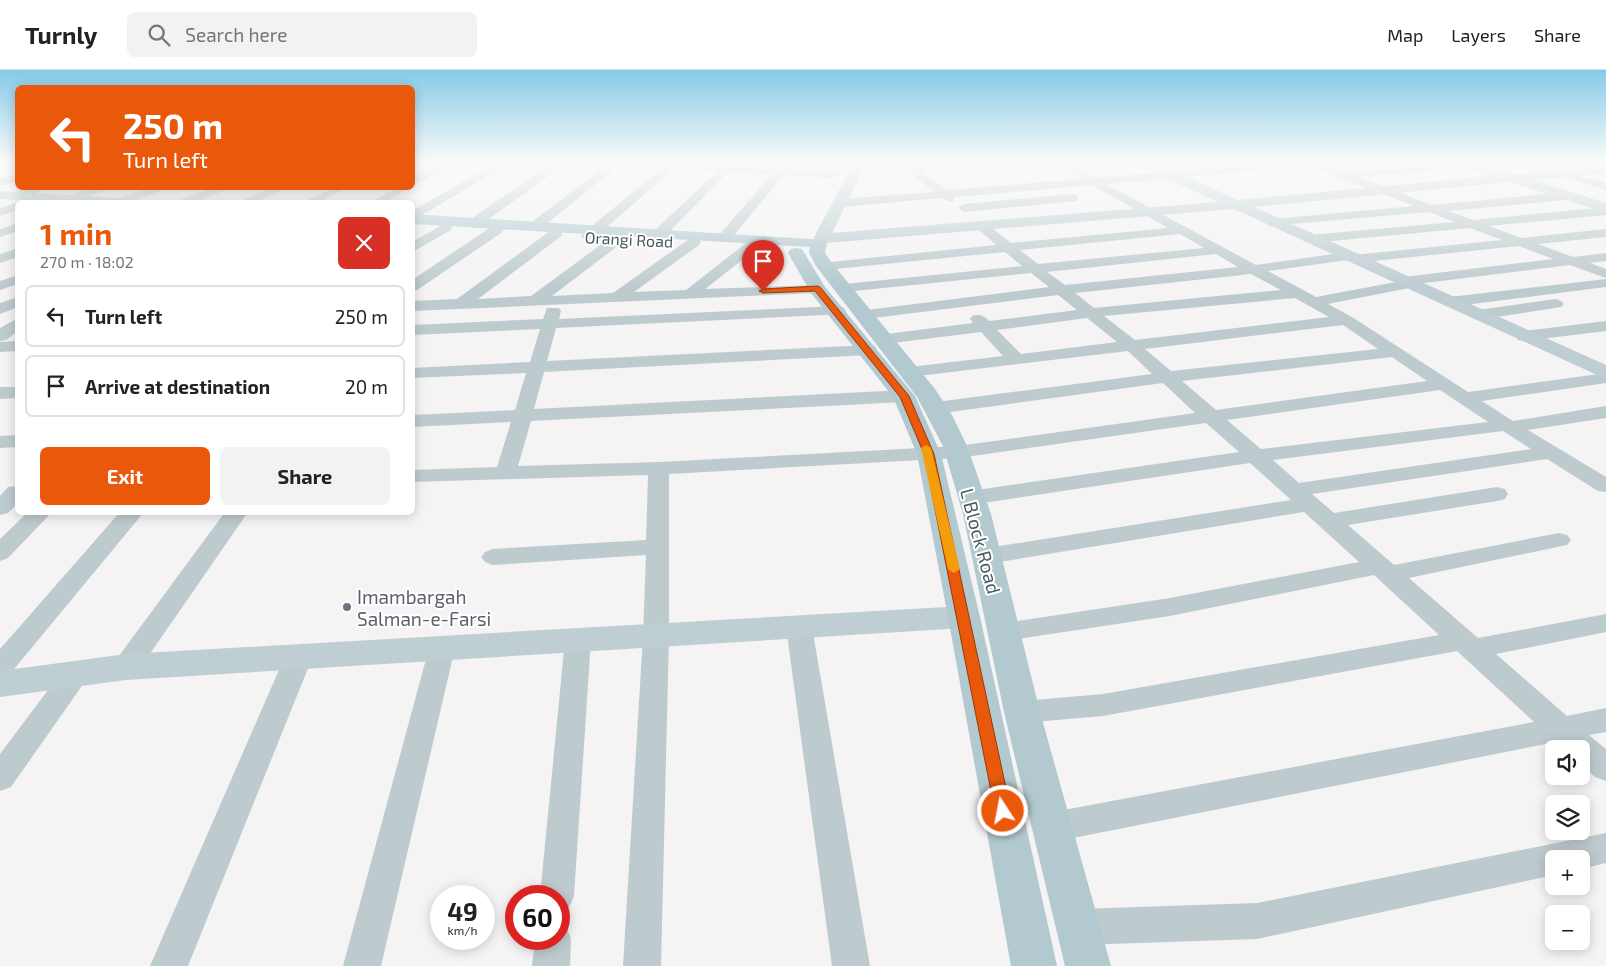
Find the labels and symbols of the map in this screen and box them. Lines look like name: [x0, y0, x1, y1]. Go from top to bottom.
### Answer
street label: Orangi Road: [584, 227, 674, 251]
pin: [742, 240, 784, 291]
street label: L Block Road: [956, 486, 1006, 596]
place label: Imambargah Salman-e-Farsi: [357, 585, 491, 630]
marker: Imambargah Salman-e-Farsi: [341, 601, 353, 613]
position arrow: [976, 784, 1028, 836]
speed limit sign: 60: [505, 885, 570, 950]

